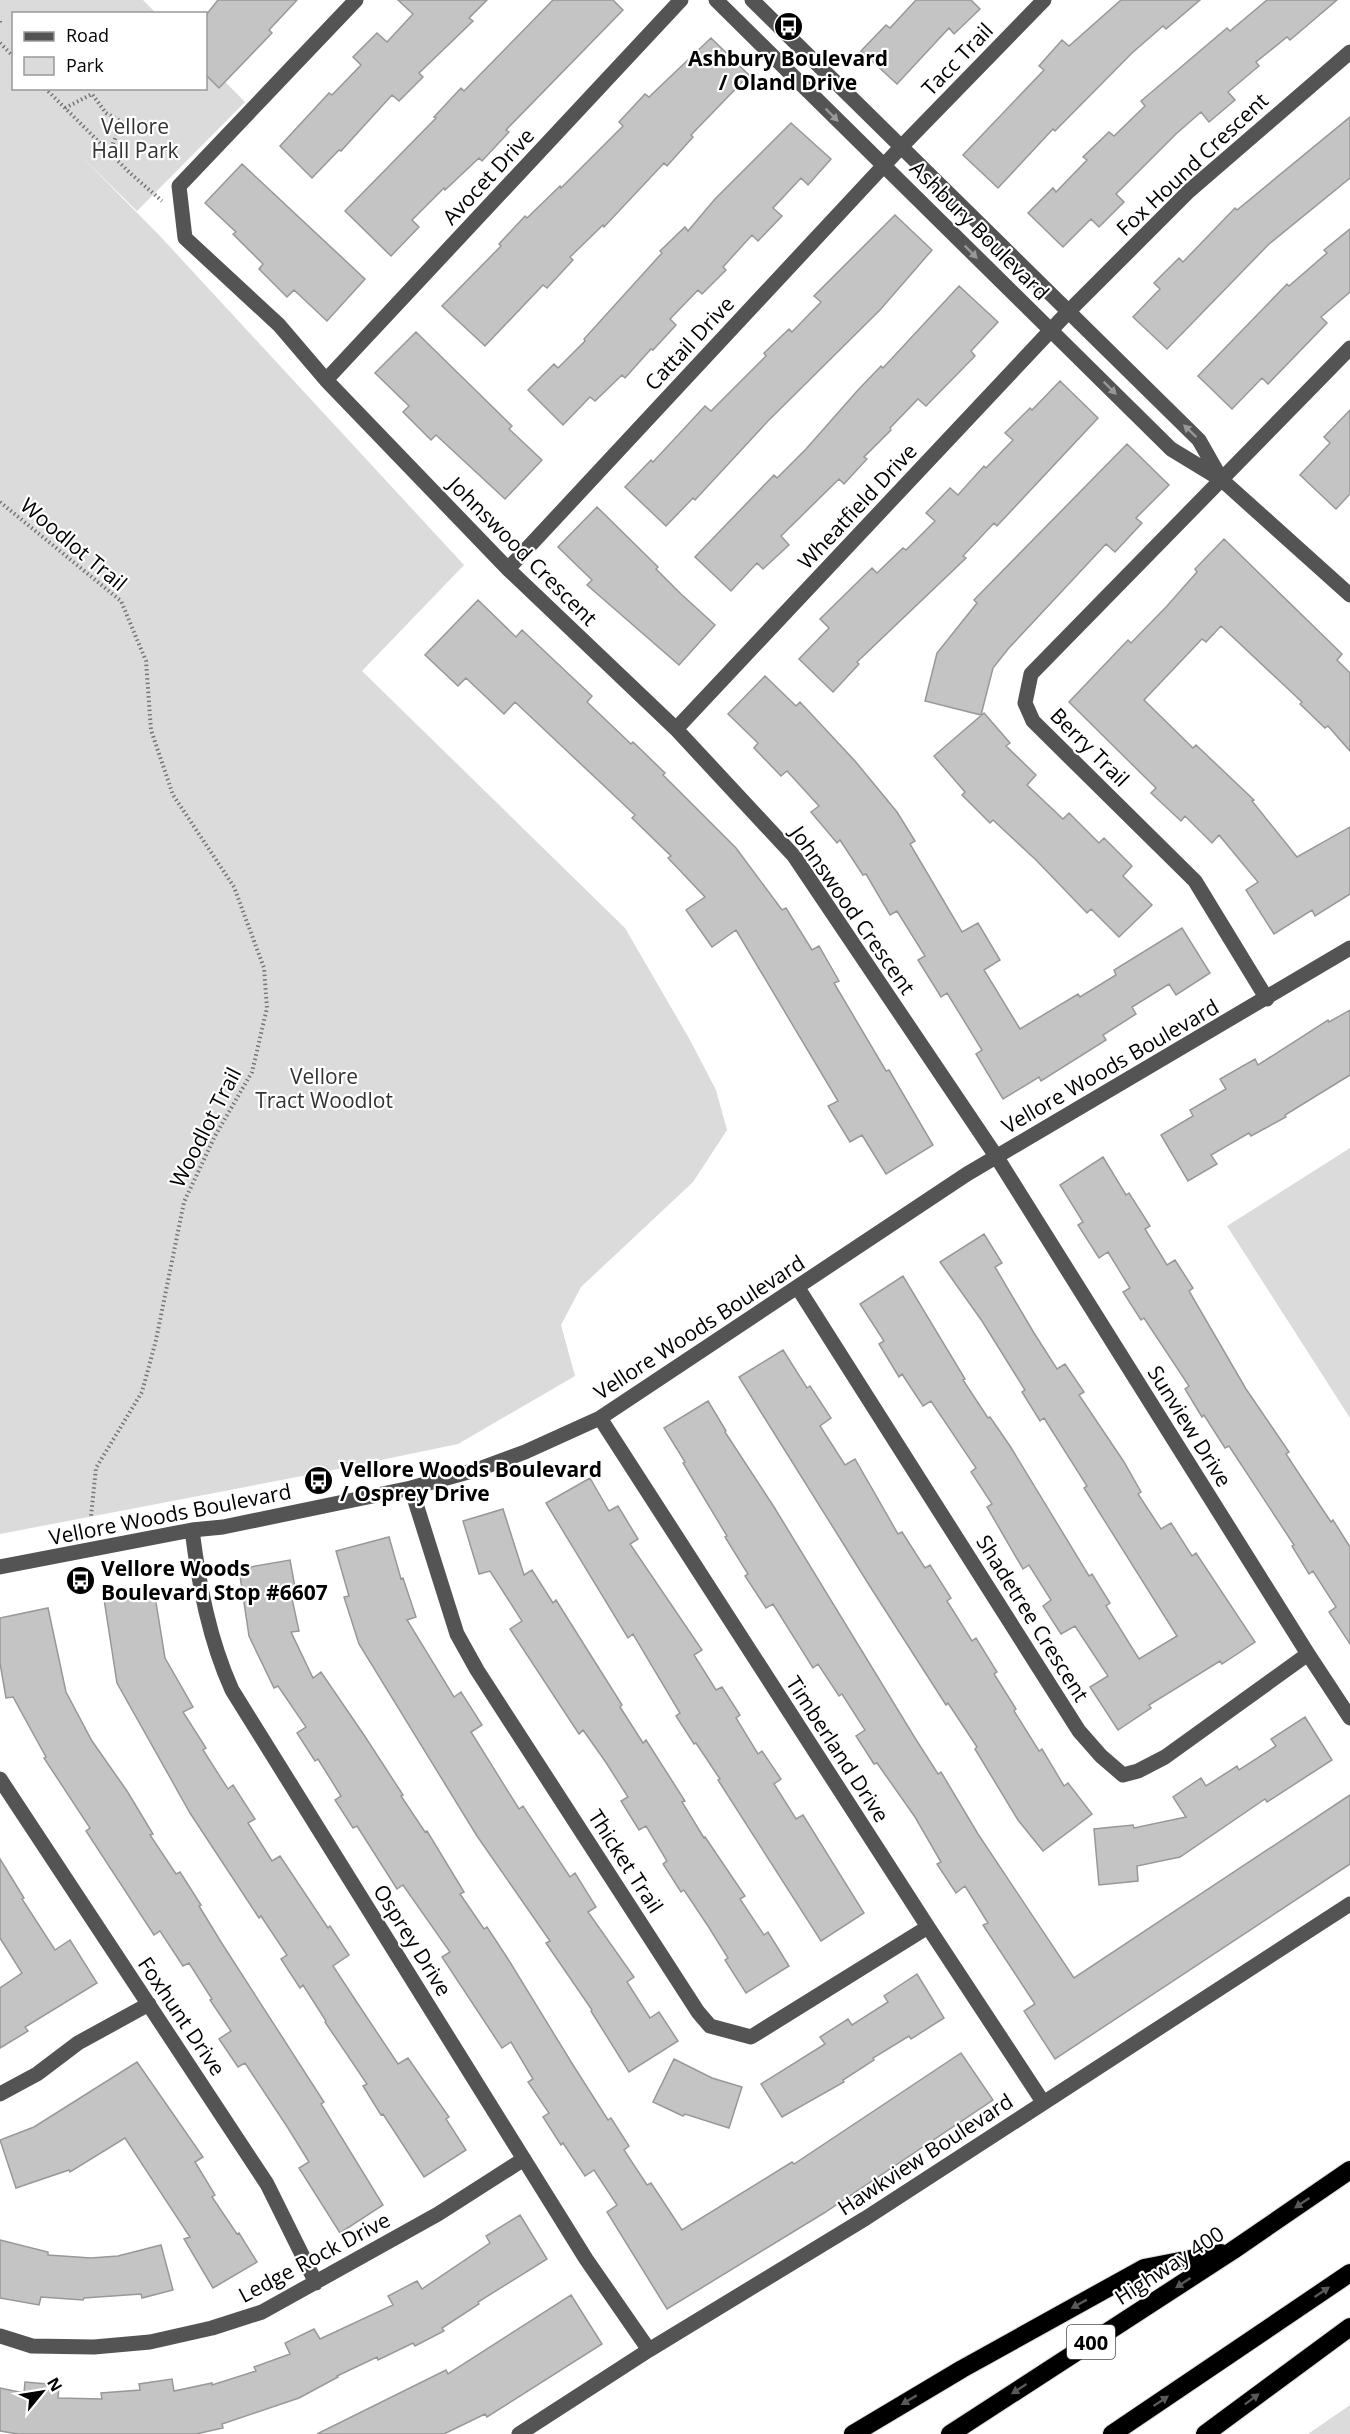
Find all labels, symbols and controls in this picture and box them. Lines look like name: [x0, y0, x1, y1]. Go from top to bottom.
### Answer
bus stop icon: Ashbury Boulevard / Oland Drive: [772, 11, 804, 43]
legend: [12, 12, 207, 90]
street label: Tacc Trail: [915, 16, 999, 102]
text: Road: [66, 23, 109, 47]
place label: Ashbury Boulevard / Oland Drive: [688, 44, 888, 96]
text: Park: [66, 53, 104, 77]
street label: Fox Hound Crescent: [1110, 86, 1274, 242]
one-way arrow: [825, 107, 839, 121]
park label: Vellore Hall Park: [91, 112, 179, 164]
street label: Avocet Drive: [436, 122, 540, 230]
street label: Ashbury Boulevard: [904, 154, 1056, 306]
one-way arrow: [964, 244, 978, 258]
street label: Cattail Drive: [638, 290, 740, 396]
one-way arrow: [1103, 381, 1117, 395]
one-way arrow: [1183, 425, 1197, 439]
street label: Wheatfield Drive: [791, 437, 923, 575]
street label: Johnswood Crescent: [441, 469, 604, 632]
street label: Woodlot Trail: [15, 491, 133, 597]
street label: Berry Trail: [1044, 701, 1136, 793]
street label: Johnswood Crescent: [783, 819, 922, 1000]
street label: Vellore Woods Boulevard: [996, 992, 1224, 1140]
street label: Woodlot Trail: [163, 1062, 247, 1192]
park label: Vellore Tract Woodlot: [255, 1062, 393, 1114]
street label: Vellore Woods Boulevard: [588, 1248, 810, 1406]
street label: Sunview Drive: [1142, 1360, 1238, 1492]
place label: Vellore Woods Boulevard / Osprey Drive: [340, 1455, 602, 1507]
bus stop icon: Vellore Woods Boulevard / Osprey Drive: [303, 1465, 335, 1497]
street label: Vellore Woods Boulevard: [47, 1477, 293, 1551]
street label: Shadetree Crescent: [970, 1529, 1096, 1707]
place label: Vellore Woods Boulevard Stop #6607: [101, 1554, 328, 1606]
bus stop icon: Vellore Woods Boulevard Stop #6607: [64, 1564, 96, 1596]
street label: Timberland Drive: [780, 1670, 896, 1828]
street label: Thicket Trail: [582, 1804, 670, 1918]
street label: Osprey Drive: [367, 1879, 459, 2001]
street label: Foxhunt Drive: [132, 1951, 232, 2081]
street label: Hawkview Boulevard: [832, 2087, 1018, 2221]
one-way arrow: [1294, 2197, 1310, 2209]
street label: Ledge Rock Drive: [233, 2205, 395, 2309]
street label: Highway 400: [1109, 2219, 1229, 2311]
one-way arrow: [1174, 2277, 1191, 2288]
one-way arrow: [1314, 2287, 1330, 2298]
one-way arrow: [1070, 2299, 1087, 2309]
road number: 400: [1067, 2325, 1115, 2359]
north arrow: [12, 2362, 72, 2422]
text: N: [42, 2373, 68, 2396]
one-way arrow: [1011, 2383, 1027, 2394]
one-way arrow: [1244, 2393, 1260, 2405]
one-way arrow: [900, 2395, 917, 2405]
one-way arrow: [1152, 2395, 1168, 2407]

